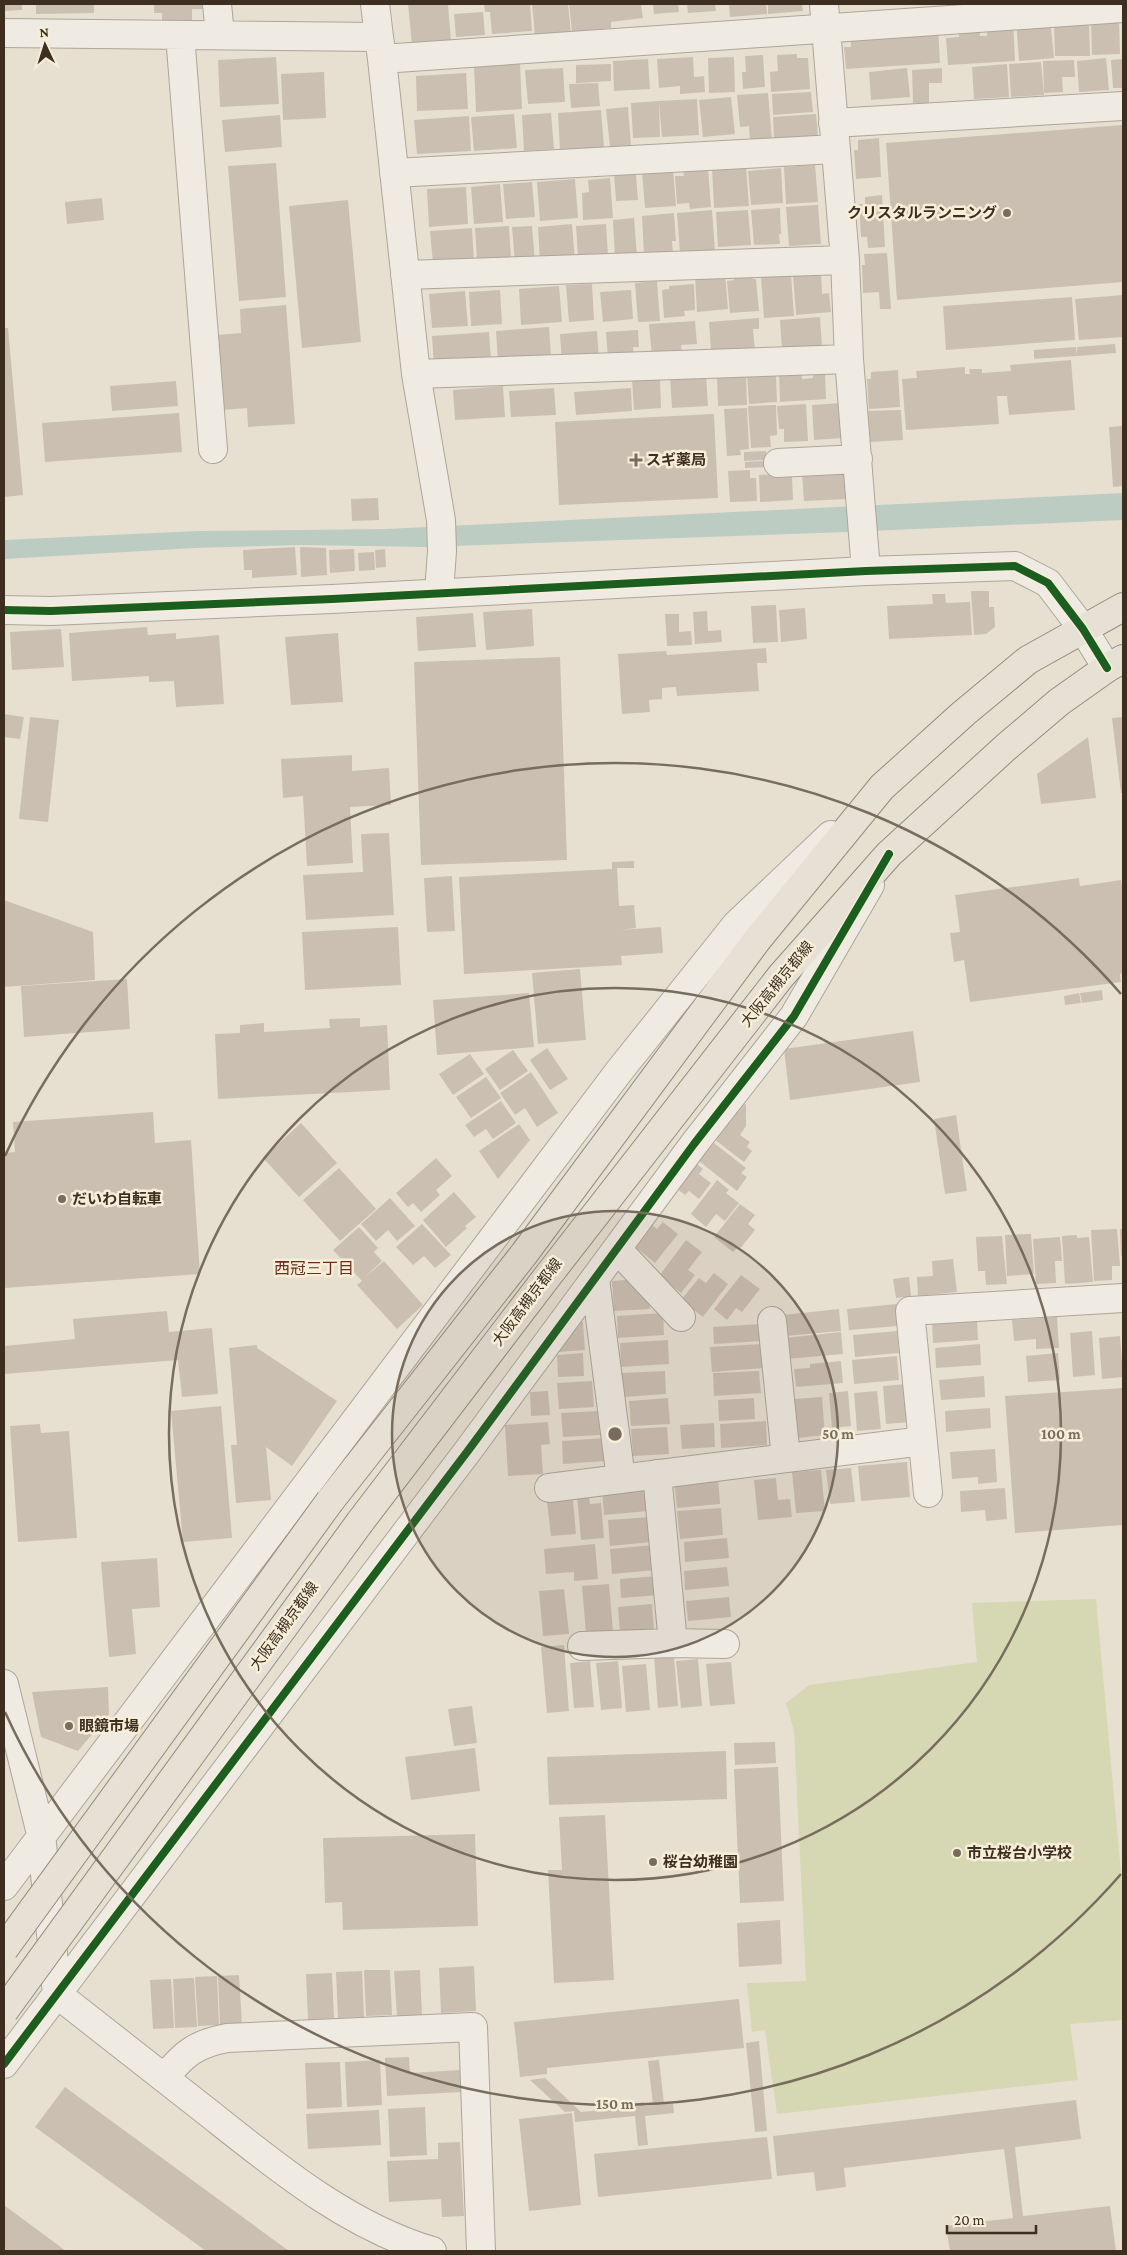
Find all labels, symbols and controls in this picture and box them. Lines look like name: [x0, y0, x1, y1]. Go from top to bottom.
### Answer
north arrow: [20, 20, 70, 70]
text: N: [39, 24, 50, 40]
place label: クリスタルランニング: [847, 205, 997, 221]
marker: クリスタルランニング: [1001, 207, 1013, 219]
place label: スギ薬局: [646, 451, 706, 468]
marker: スギ薬局: [630, 454, 642, 466]
street label: 大阪高槻京都線: [738, 938, 816, 1030]
place label: だいわ自転車: [72, 1191, 162, 1207]
marker: だいわ自転車: [56, 1193, 68, 1205]
street label: 大阪高槻京都線: [489, 1255, 565, 1349]
district label: 西冠三丁目: [274, 1260, 354, 1277]
centre of rings: [606, 1425, 624, 1443]
text: 50 m: [822, 1426, 854, 1442]
text: 100 m: [1041, 1426, 1081, 1442]
street label: 大阪高槻京都線: [247, 1579, 321, 1673]
place label: 眼鏡市場: [79, 1718, 139, 1734]
marker: 眼鏡市場: [63, 1720, 75, 1732]
place label: 市立桜台小学校: [967, 1845, 1072, 1861]
marker: 市立桜台小学校: [951, 1847, 963, 1859]
place label: 桜台幼稚園: [663, 1854, 738, 1870]
marker: 桜台幼稚園: [647, 1856, 659, 1868]
text: 150 m: [596, 2096, 634, 2112]
scale bar: [947, 2202, 1036, 2234]
text: 20 m: [954, 2212, 985, 2228]

